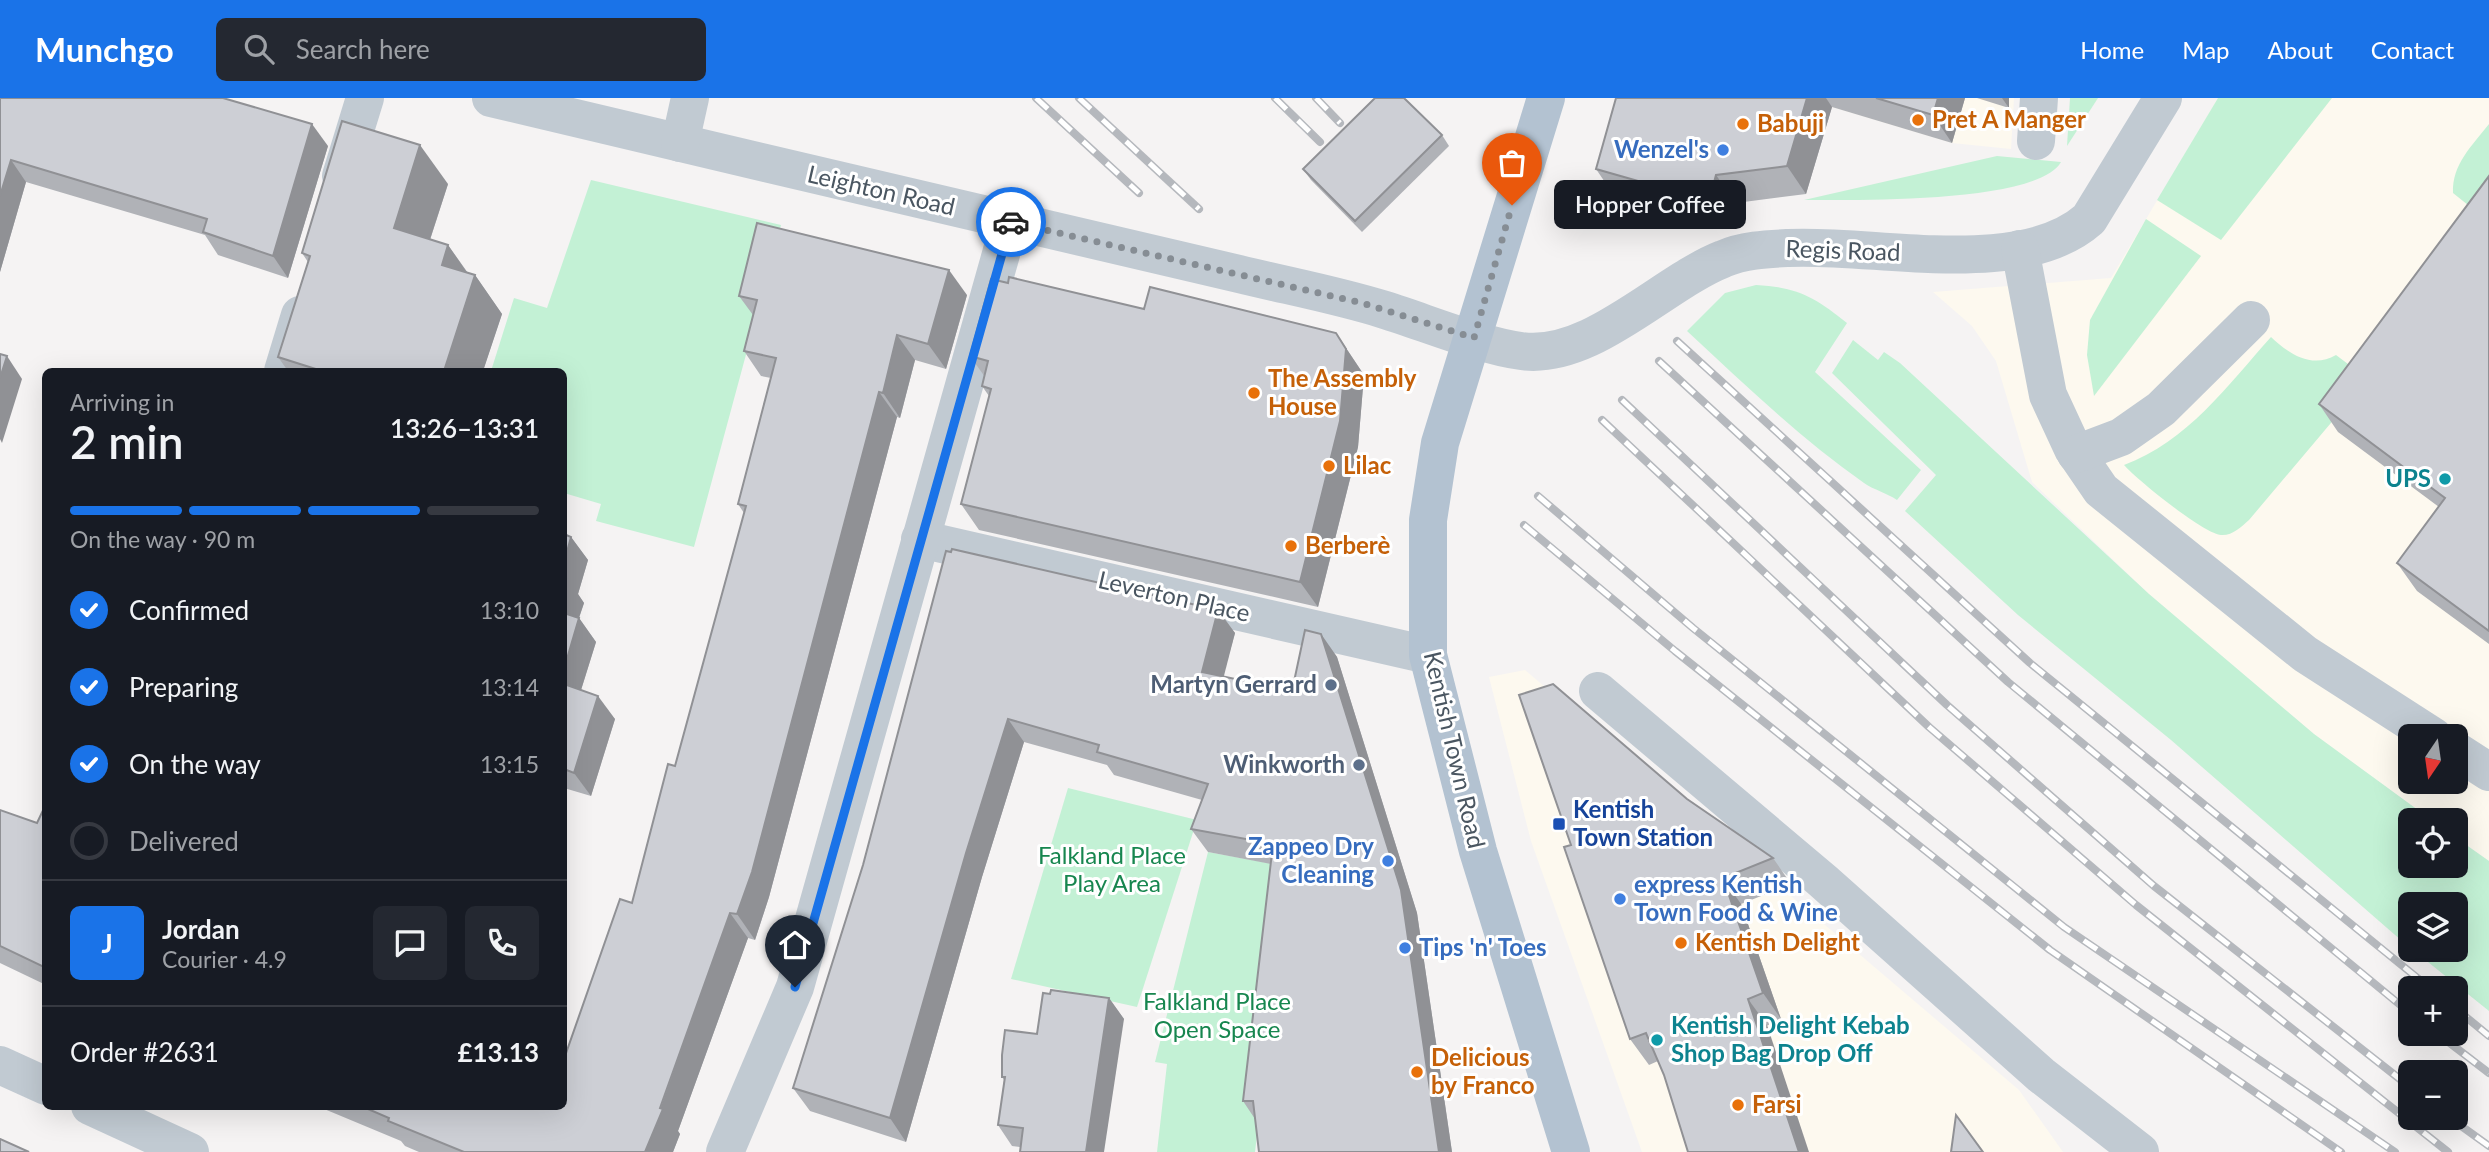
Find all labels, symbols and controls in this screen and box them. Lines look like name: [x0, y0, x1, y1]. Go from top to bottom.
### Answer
search box: [216, 18, 706, 81]
text: Munchgo: [35, 29, 174, 69]
icon: search: [240, 30, 278, 68]
text: Search here: [296, 33, 430, 65]
text: Home: [2080, 35, 2144, 64]
text: Map: [2182, 35, 2230, 64]
text: About: [2268, 35, 2333, 64]
text: Contact: [2371, 35, 2454, 64]
place label: Pret A Manger: [1932, 104, 2086, 133]
place label: Babuji: [1757, 108, 1824, 137]
marker: Pret A Manger: [1910, 112, 1926, 128]
marker: Babuji: [1735, 116, 1751, 132]
pin: [1482, 133, 1542, 205]
place label: Wenzel's: [1614, 134, 1709, 163]
marker: Wenzel's: [1715, 142, 1731, 158]
icon: bag: [1493, 144, 1531, 182]
street label: Leighton Road: [805, 158, 958, 221]
callout: Hopper Coffee: [1554, 180, 1746, 230]
courier: [976, 187, 1046, 257]
text: Hopper Coffee: [1575, 190, 1725, 218]
icon: car: [992, 203, 1030, 241]
street label: Regis Road: [1785, 233, 1901, 266]
place label: The Assembly House: [1268, 363, 1417, 420]
marker: The Assembly House: [1246, 385, 1262, 401]
text: Arriving in: [70, 388, 174, 416]
text: 13:26–13:31: [390, 412, 539, 444]
text: 2 min: [70, 414, 184, 469]
place label: Lilac: [1343, 450, 1392, 479]
marker: Lilac: [1321, 458, 1337, 474]
place label: UPS: [2385, 463, 2431, 492]
marker: UPS: [2437, 471, 2453, 487]
text: On the way · 90 m: [70, 525, 255, 553]
place label: Berberè: [1305, 530, 1390, 559]
marker: Berberè: [1283, 538, 1299, 554]
street label: Leverton Place: [1096, 564, 1253, 627]
icon: check: [70, 591, 108, 629]
text: Confirmed: [129, 594, 249, 626]
text: 13:10: [480, 596, 539, 624]
street label: Kentish Town Road: [1419, 648, 1492, 851]
icon: check: [70, 668, 108, 706]
place label: Martyn Gerrard: [1150, 669, 1317, 698]
text: Preparing: [129, 671, 238, 703]
text: 13:14: [480, 673, 539, 701]
marker: Martyn Gerrard: [1323, 677, 1339, 693]
north arrow: [2398, 724, 2468, 794]
map controls: [2398, 724, 2468, 1130]
icon: check: [70, 745, 108, 783]
text: On the way: [129, 748, 261, 780]
place label: Winkworth: [1223, 749, 1345, 778]
text: 13:15: [480, 750, 539, 778]
marker: Winkworth: [1351, 757, 1367, 773]
place label: Kentish Town Station: [1573, 794, 1713, 851]
button: locate: [2398, 808, 2468, 878]
marker: Kentish Town Station: [1551, 816, 1567, 832]
text: Delivered: [129, 825, 239, 857]
place label: Zappeo Dry Cleaning: [1248, 831, 1374, 888]
park label: Falkland Place Play Area: [1038, 840, 1186, 897]
marker: Zappeo Dry Cleaning: [1380, 853, 1396, 869]
place label: express Kentish Town Food & Wine: [1634, 869, 1838, 926]
marker: express Kentish Town Food & Wine: [1612, 891, 1628, 907]
button: layers: [2398, 892, 2468, 962]
button: chat: [373, 906, 447, 980]
button: phone: [465, 906, 539, 980]
text: Jordan: [162, 913, 240, 945]
pin: [765, 915, 825, 987]
icon: home: [776, 926, 814, 964]
text: J: [101, 927, 113, 959]
place label: Kentish Delight: [1695, 927, 1860, 956]
place label: Tips 'n' Toes: [1419, 932, 1547, 961]
marker: Kentish Delight: [1673, 935, 1689, 951]
marker: Tips 'n' Toes: [1397, 940, 1413, 956]
text: Courier · 4.9: [162, 945, 287, 973]
button: +: [2398, 976, 2468, 1046]
park label: Falkland Place Open Space: [1143, 986, 1291, 1043]
place label: Kentish Delight Kebab Shop Bag Drop Off: [1671, 1010, 1910, 1067]
marker: Kentish Delight Kebab Shop Bag Drop Off: [1649, 1032, 1665, 1048]
text: Order #2631: [70, 1036, 219, 1068]
text: £13.13: [457, 1036, 539, 1068]
place label: Delicious by Franco: [1431, 1042, 1534, 1099]
button: −: [2398, 1060, 2468, 1130]
marker: Delicious by Franco: [1409, 1064, 1425, 1080]
place label: Farsi: [1752, 1089, 1802, 1118]
marker: Farsi: [1730, 1097, 1746, 1113]

